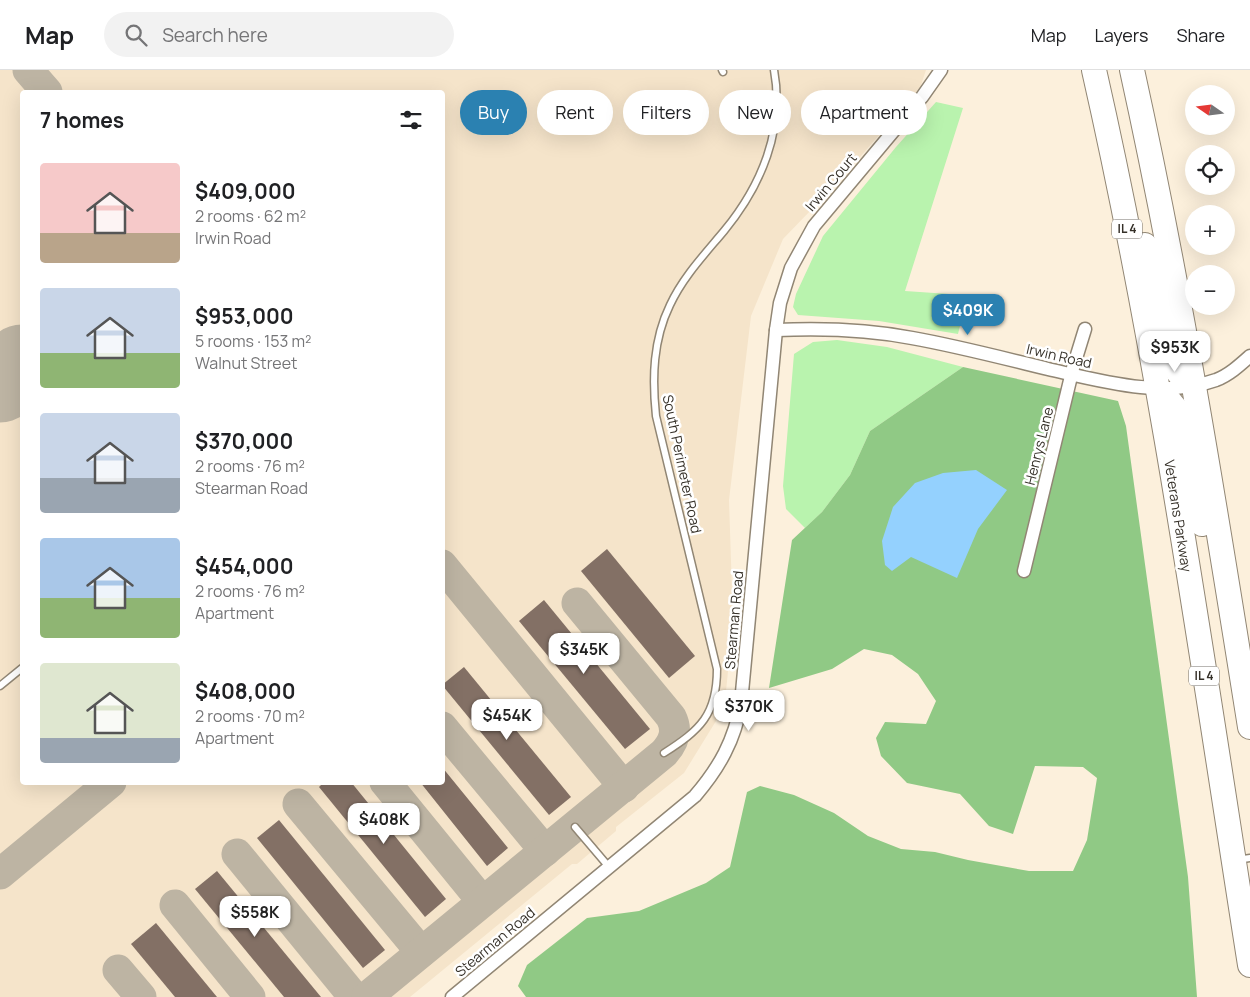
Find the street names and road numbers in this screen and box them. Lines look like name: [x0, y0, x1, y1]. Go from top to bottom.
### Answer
street label: Irwin Court: [801, 148, 861, 215]
road number: IL 4: [1112, 220, 1142, 238]
street label: Irwin Road: [1025, 339, 1094, 372]
street label: South Perimeter Road: [658, 393, 706, 535]
street label: Henrys Lane: [1020, 405, 1057, 487]
street label: Veterans Parkway: [1160, 458, 1197, 574]
street label: Stearman Road: [720, 570, 747, 670]
road number: IL 4: [1189, 666, 1219, 686]
street label: Stearman Road: [451, 903, 539, 981]

